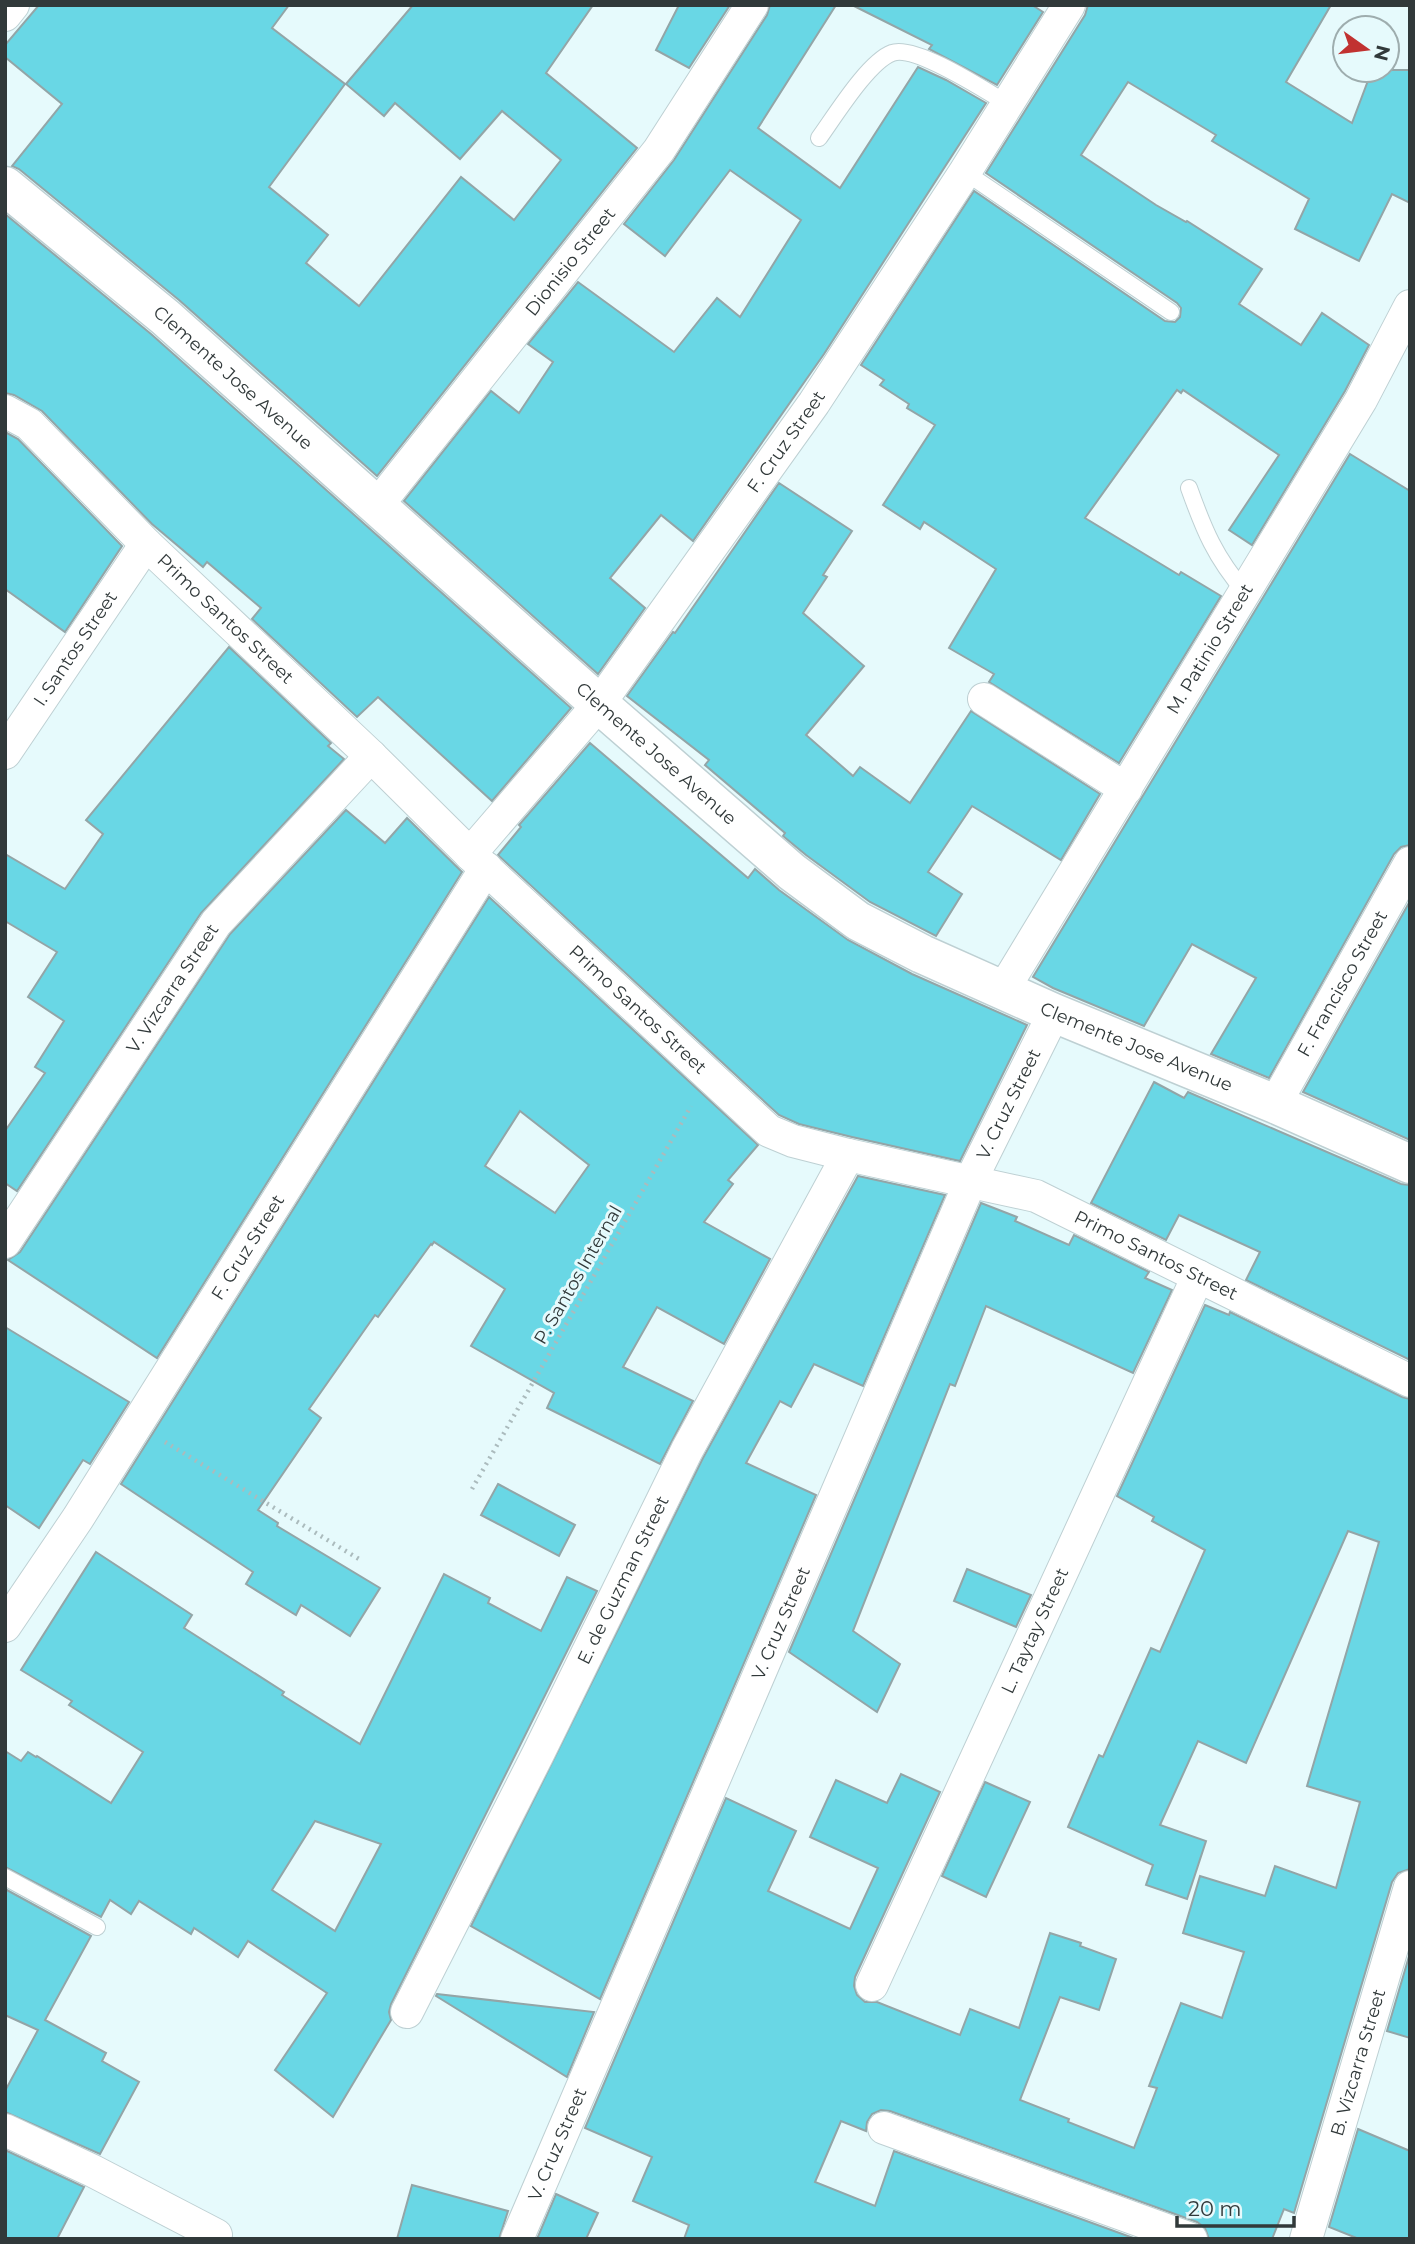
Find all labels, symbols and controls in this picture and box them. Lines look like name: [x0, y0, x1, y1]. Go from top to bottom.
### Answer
north arrow: [1331, 14, 1401, 84]
text: N: [1369, 43, 1395, 63]
street label: Dionisio Street: [521, 203, 620, 320]
street label: Clemente Jose Avenue: [149, 301, 317, 455]
street label: F. Cruz Street: [742, 387, 830, 497]
street label: Primo Santos Street: [152, 549, 298, 688]
street label: M. Patinio Street: [1162, 580, 1258, 718]
street label: I. Santos Street: [29, 587, 122, 710]
street label: Clemente Jose Avenue: [571, 678, 741, 830]
street label: F. Francisco Street: [1293, 907, 1392, 1061]
street label: V. Vizcarra Street: [122, 920, 223, 1057]
street label: Primo Santos Street: [564, 940, 711, 1079]
street label: Clemente Jose Avenue: [1037, 997, 1236, 1096]
street label: V. Cruz Street: [972, 1045, 1045, 1163]
street label: F. Cruz Street: [207, 1191, 289, 1304]
street label: P. Santos Internal: [529, 1202, 627, 1348]
street label: Primo Santos Street: [1071, 1206, 1241, 1305]
street label: E. de Guzman Street: [573, 1492, 674, 1668]
street label: V. Cruz Street: [747, 1563, 815, 1683]
street label: L. Taytay Street: [997, 1564, 1073, 1697]
street label: B. Vizcarra Street: [1326, 1986, 1390, 2139]
street label: V. Cruz Street: [524, 2084, 592, 2204]
scale bar: [1177, 2184, 1294, 2228]
text: 20 m: [1188, 2196, 1242, 2221]

